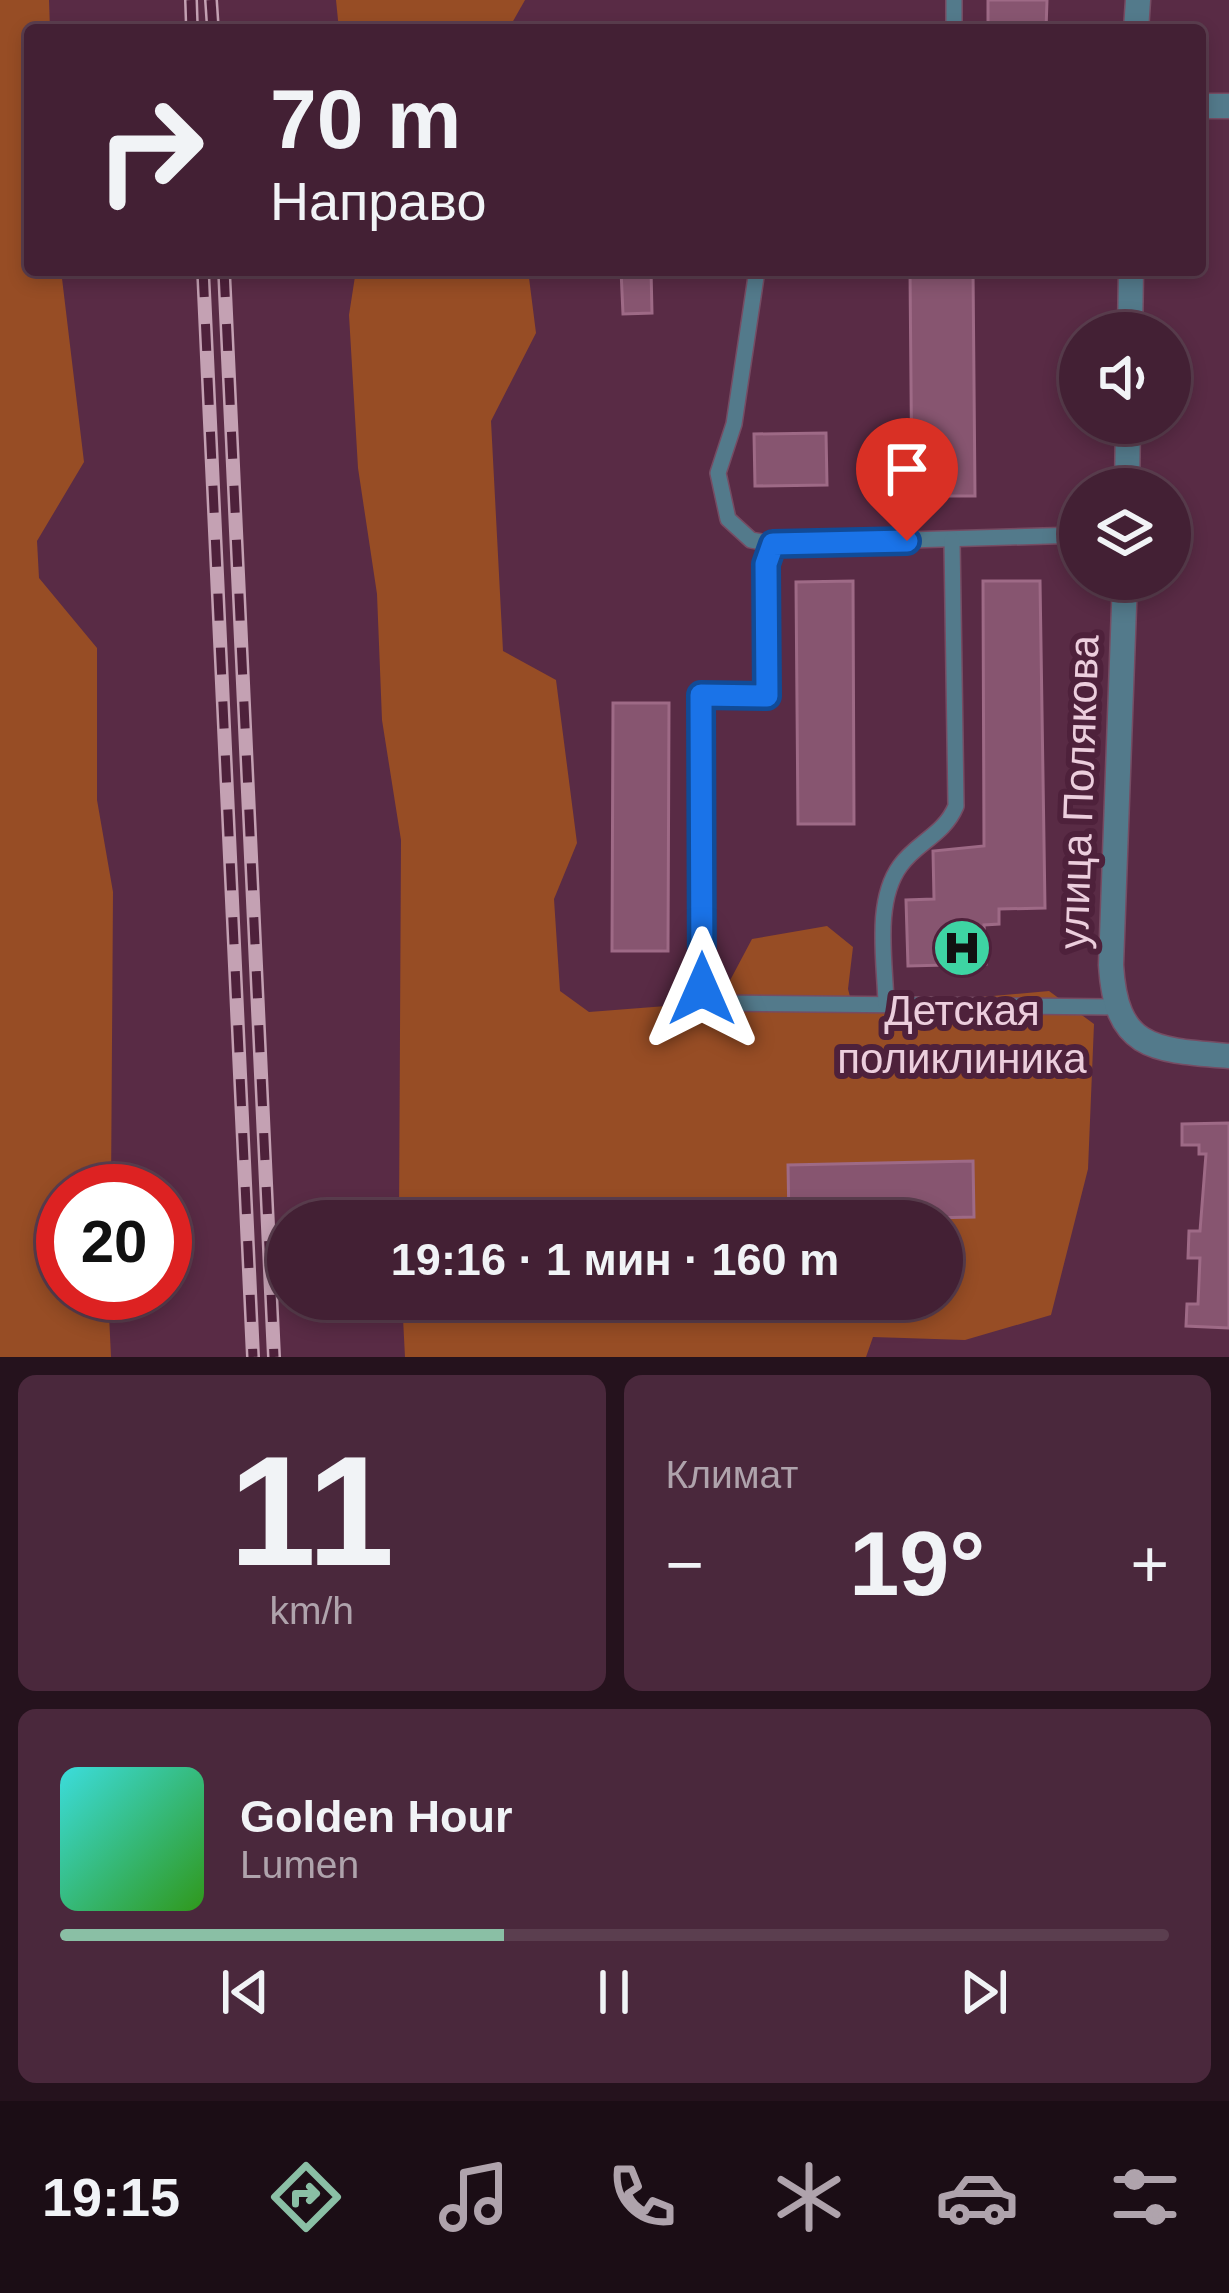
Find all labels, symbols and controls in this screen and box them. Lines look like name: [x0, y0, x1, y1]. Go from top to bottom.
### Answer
icon: right: [72, 72, 228, 228]
text: 70 m: [270, 72, 461, 166]
text: Направо: [270, 171, 486, 231]
map controls: [1059, 312, 1191, 600]
button: sound: [1059, 312, 1191, 444]
pin: [856, 418, 958, 541]
icon: arrive: [874, 436, 940, 502]
button: layers: [1059, 468, 1191, 600]
street label: улица Полякова: [1050, 633, 1107, 950]
hospital icon: Детская поликлиника: [931, 917, 993, 979]
position arrow: [639, 926, 765, 1052]
place label: Детская поликлиника: [837, 987, 1087, 1082]
speed limit sign: 20: [36, 1164, 192, 1320]
text: 19:16 · 1 мин · 160 m: [391, 1234, 839, 1285]
text: 11: [229, 1424, 394, 1598]
text: Климат: [666, 1453, 798, 1496]
text: 19°: [849, 1514, 985, 1614]
text: −: [666, 1527, 704, 1601]
text: +: [1130, 1527, 1169, 1601]
text: km/h: [269, 1589, 354, 1632]
text: Golden Hour: [240, 1791, 512, 1842]
text: Lumen: [240, 1843, 359, 1886]
icon: previous: [212, 1959, 278, 2025]
icon: pause: [581, 1959, 647, 2025]
icon: next: [951, 1959, 1017, 2025]
icon: directions: [264, 2155, 348, 2239]
icon: music: [432, 2155, 516, 2239]
icon: phone: [600, 2155, 684, 2239]
icon: climate: [767, 2155, 851, 2239]
icon: car: [935, 2155, 1019, 2239]
icon: filters: [1103, 2155, 1187, 2239]
text: 19:15: [42, 2167, 180, 2227]

